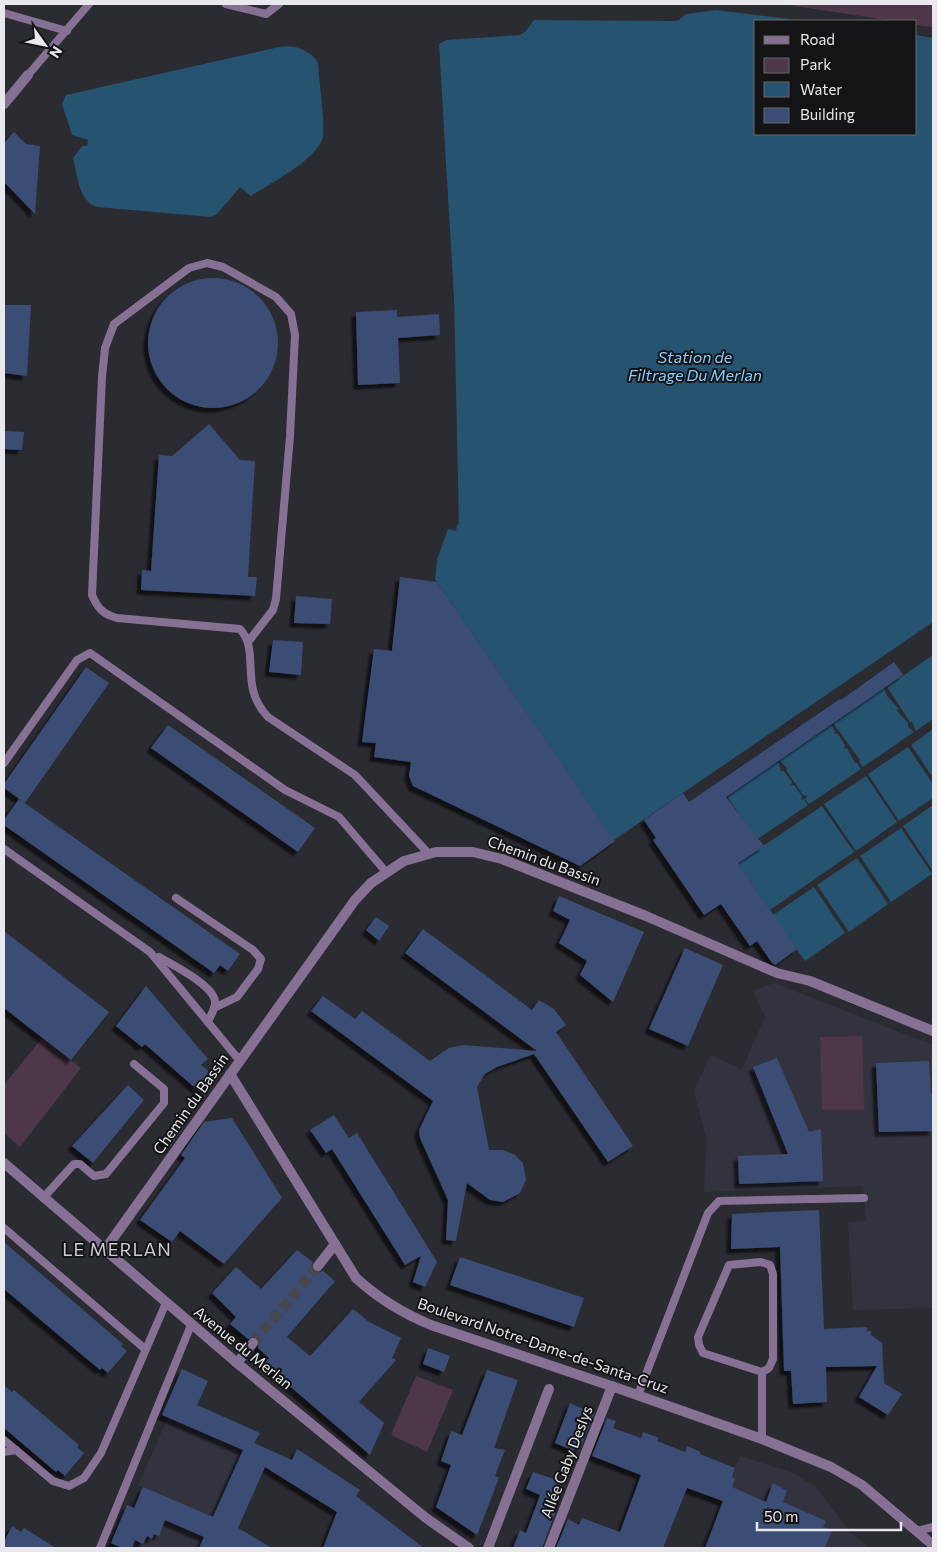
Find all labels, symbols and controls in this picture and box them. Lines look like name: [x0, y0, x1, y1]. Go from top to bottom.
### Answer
north arrow: [20, 20, 70, 70]
legend: [754, 20, 917, 135]
text: Road: [800, 30, 835, 48]
text: N: [46, 43, 66, 61]
text: Park: [800, 55, 831, 73]
text: Water: [800, 80, 842, 98]
text: Building: [800, 105, 855, 123]
water label: Station de Filtrage Du Merlan: [628, 347, 762, 384]
street label: Chemin du Bassin: [485, 831, 603, 889]
street label: Chemin du Bassin: [149, 1050, 232, 1157]
district label: LE MERLAN: [62, 1238, 172, 1260]
street label: Boulevard Notre-Dame-de-Santa-Cruz: [415, 1294, 671, 1397]
street label: Avenue du Merlan: [191, 1302, 296, 1392]
street label: Allée Gaby Deslys: [536, 1403, 596, 1520]
scale bar: [757, 1500, 901, 1532]
text: 50 m: [764, 1507, 798, 1525]

